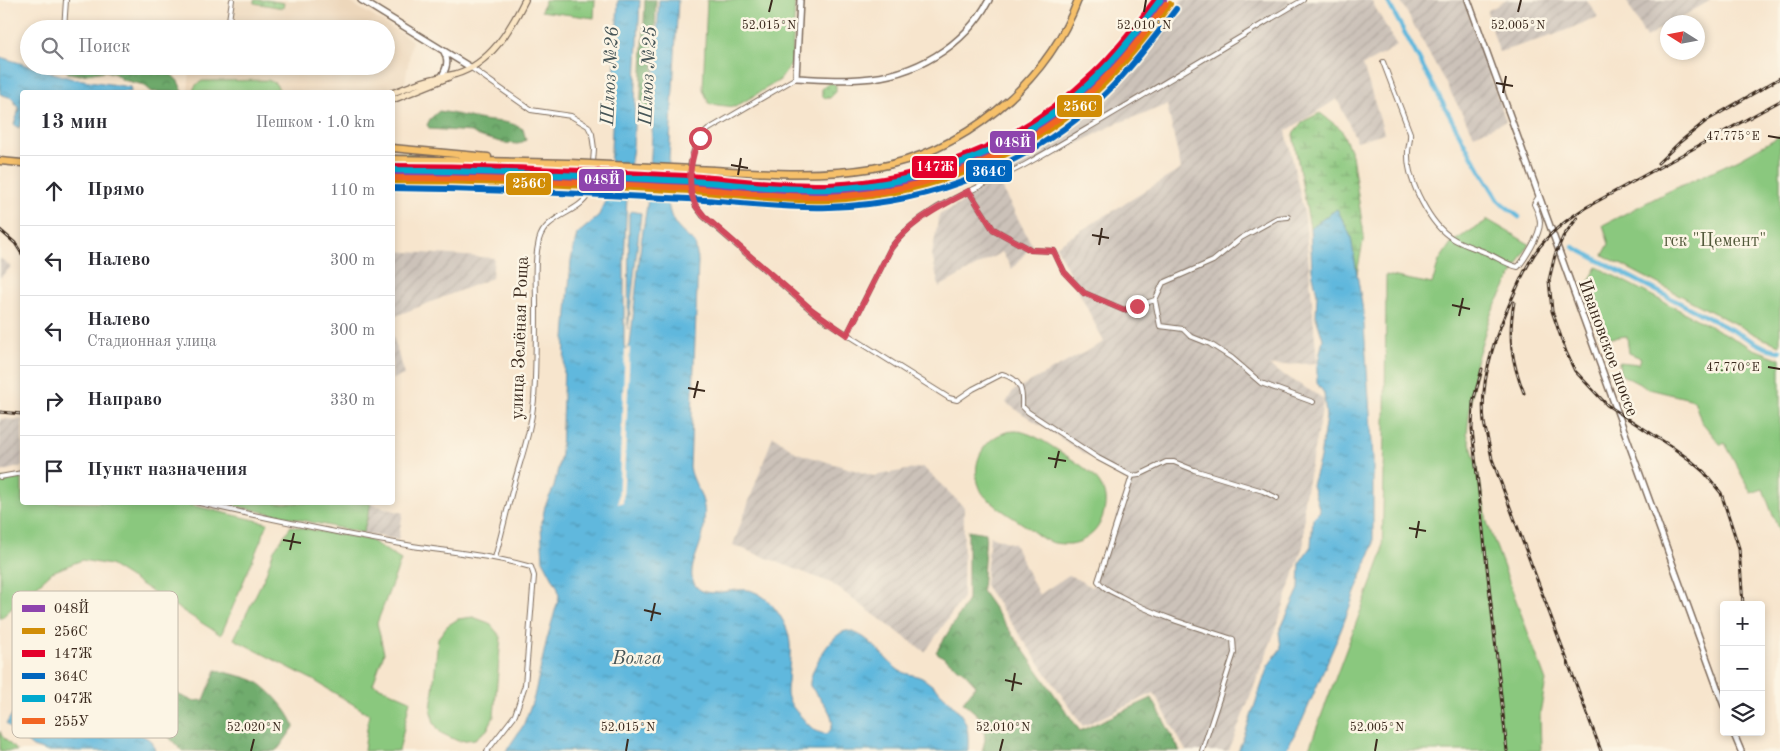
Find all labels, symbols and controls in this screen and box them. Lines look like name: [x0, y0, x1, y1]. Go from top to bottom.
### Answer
north arrow: [1660, 15, 1705, 60]
text: 52.015°N: [742, 19, 796, 32]
text: 52.010°N: [1117, 19, 1171, 32]
text: 52.005°N: [1491, 19, 1545, 32]
search box: [20, 20, 395, 75]
water label: Шлюз №26: [599, 26, 623, 127]
water label: Шлюз №25: [636, 26, 661, 127]
icon: search: [38, 34, 66, 62]
text: Поиск: [78, 38, 130, 57]
line badge: 256С: [1056, 94, 1103, 118]
text: 256С: [1063, 100, 1097, 114]
text: 13 мин: [40, 112, 108, 133]
text: Пешком · 1.0 km: [256, 115, 375, 131]
route start: [689, 127, 712, 150]
line badge: 048Й: [989, 130, 1036, 154]
text: 47.775°E: [1706, 130, 1760, 143]
text: 048Й: [995, 133, 1031, 150]
line badge: 147Ж: [911, 155, 958, 179]
line badge: 364С: [965, 159, 1013, 183]
text: 147Ж: [916, 160, 954, 174]
text: 364С: [972, 165, 1006, 179]
line badge: 048Й: [578, 168, 625, 192]
text: 048Й: [584, 170, 620, 187]
line badge: 256С: [505, 172, 552, 196]
icon: ahead: [40, 177, 68, 205]
text: 256С: [512, 177, 546, 191]
text: Прямо: [87, 181, 145, 200]
text: 110 m: [330, 183, 375, 199]
park label: гск "Цемент": [1664, 232, 1766, 250]
icon: left: [40, 247, 68, 275]
text: Налево: [87, 251, 150, 270]
text: 300 m: [330, 253, 375, 269]
street label: улица Зелёная Роща: [508, 256, 532, 420]
street label: Ивановское шоссе: [1575, 277, 1641, 419]
route end: [1126, 295, 1149, 318]
text: Налево: [87, 311, 150, 330]
icon: left: [40, 317, 68, 345]
text: 300 m: [330, 323, 375, 339]
text: Стадионная улица: [87, 334, 217, 350]
text: 47.770°E: [1706, 362, 1760, 374]
icon: right: [40, 387, 68, 415]
text: Направо: [87, 391, 162, 410]
text: 330 m: [330, 393, 375, 409]
icon: arrive: [40, 457, 68, 485]
text: Пункт назначения: [87, 461, 247, 480]
legend: [12, 591, 178, 738]
text: 048Й: [54, 598, 89, 616]
map controls: [1720, 601, 1765, 736]
button: +: [1720, 601, 1765, 646]
text: 256С: [54, 625, 88, 639]
button: −: [1720, 646, 1765, 691]
text: 147Ж: [54, 647, 92, 661]
water label: Волга: [611, 650, 662, 669]
text: 364С: [54, 670, 88, 684]
button: layers: [1720, 691, 1765, 736]
text: 047Ж: [54, 692, 92, 706]
text: 255У: [54, 715, 89, 729]
text: 52.020°N: [227, 721, 281, 734]
text: 52.015°N: [601, 721, 655, 734]
text: 52.010°N: [976, 721, 1030, 734]
text: 52.005°N: [1350, 721, 1404, 734]

